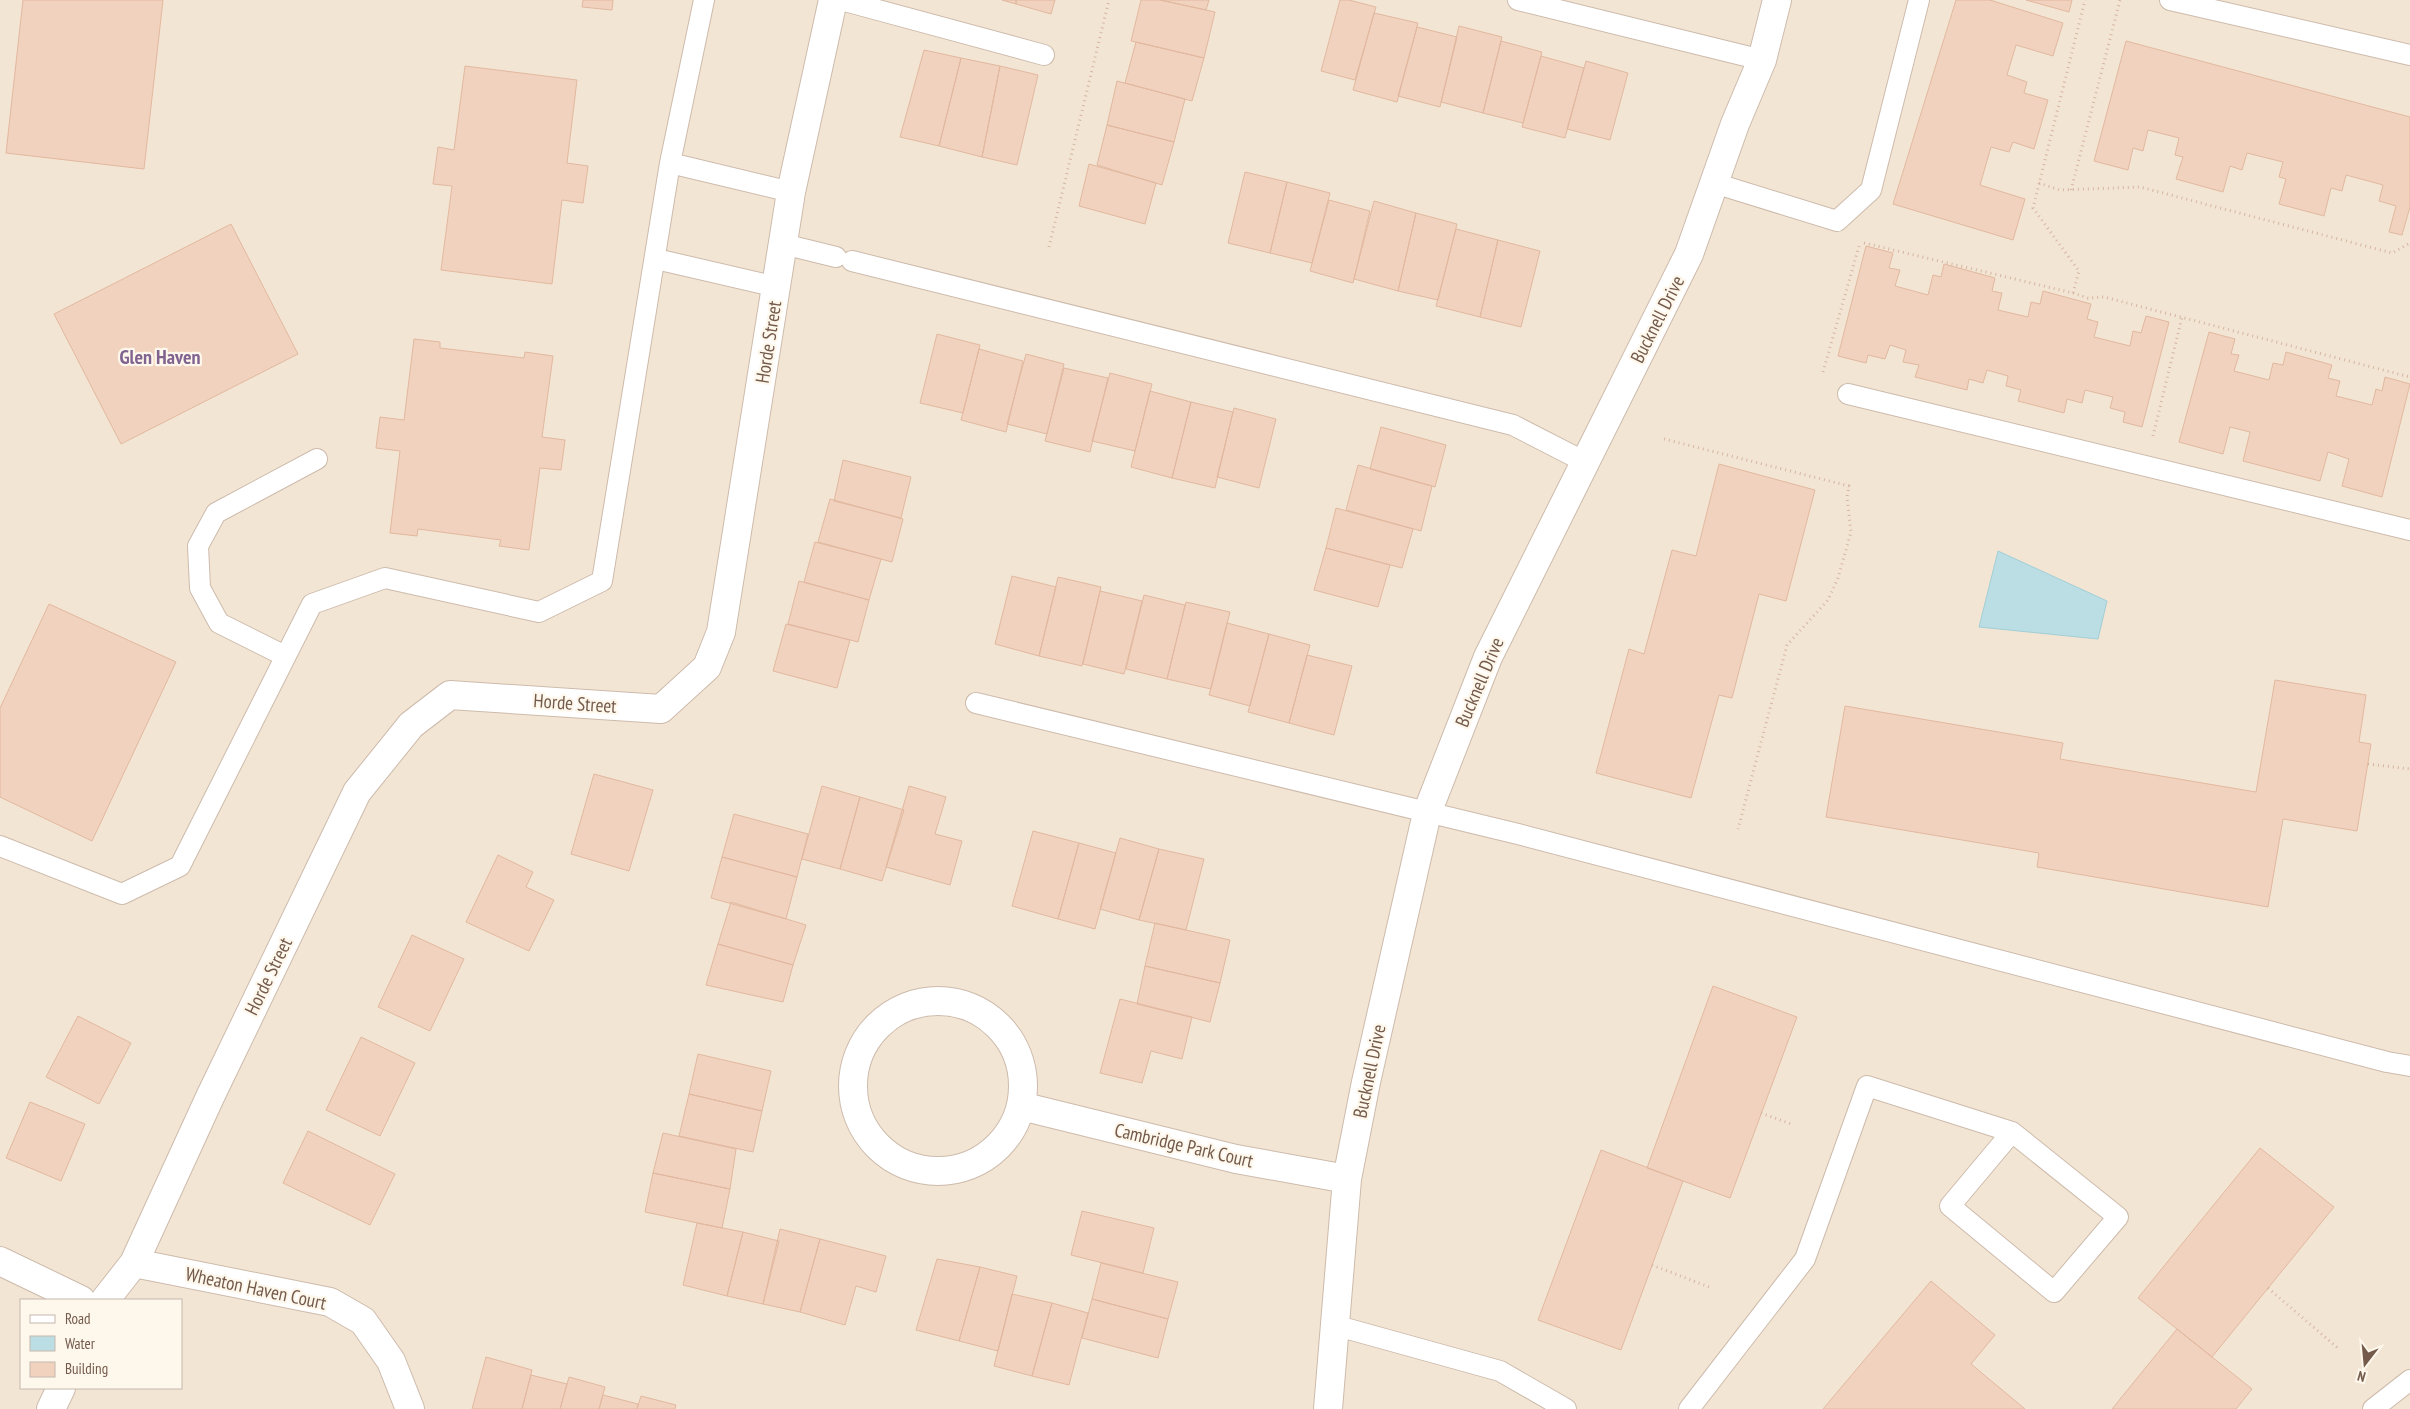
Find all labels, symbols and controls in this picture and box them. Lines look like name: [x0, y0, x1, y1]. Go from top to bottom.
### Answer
street label: Bucknell Drive: [1625, 271, 1689, 367]
street label: Horde Street: [750, 298, 786, 385]
district label: Glen Haven: [120, 344, 200, 370]
street label: Bucknell Drive: [1449, 633, 1509, 730]
street label: Horde Street: [533, 688, 618, 718]
street label: Horde Street: [239, 933, 297, 1019]
street label: Bucknell Drive: [1347, 1022, 1391, 1120]
street label: Cambridge Park Court: [1112, 1117, 1256, 1173]
street label: Wheaton Haven Court: [184, 1261, 329, 1315]
legend: [20, 1299, 182, 1389]
text: Road: [65, 1309, 91, 1328]
text: Water: [65, 1334, 96, 1353]
north arrow: [2340, 1339, 2390, 1389]
text: Building: [65, 1359, 108, 1378]
text: N: [2355, 1367, 2368, 1386]

